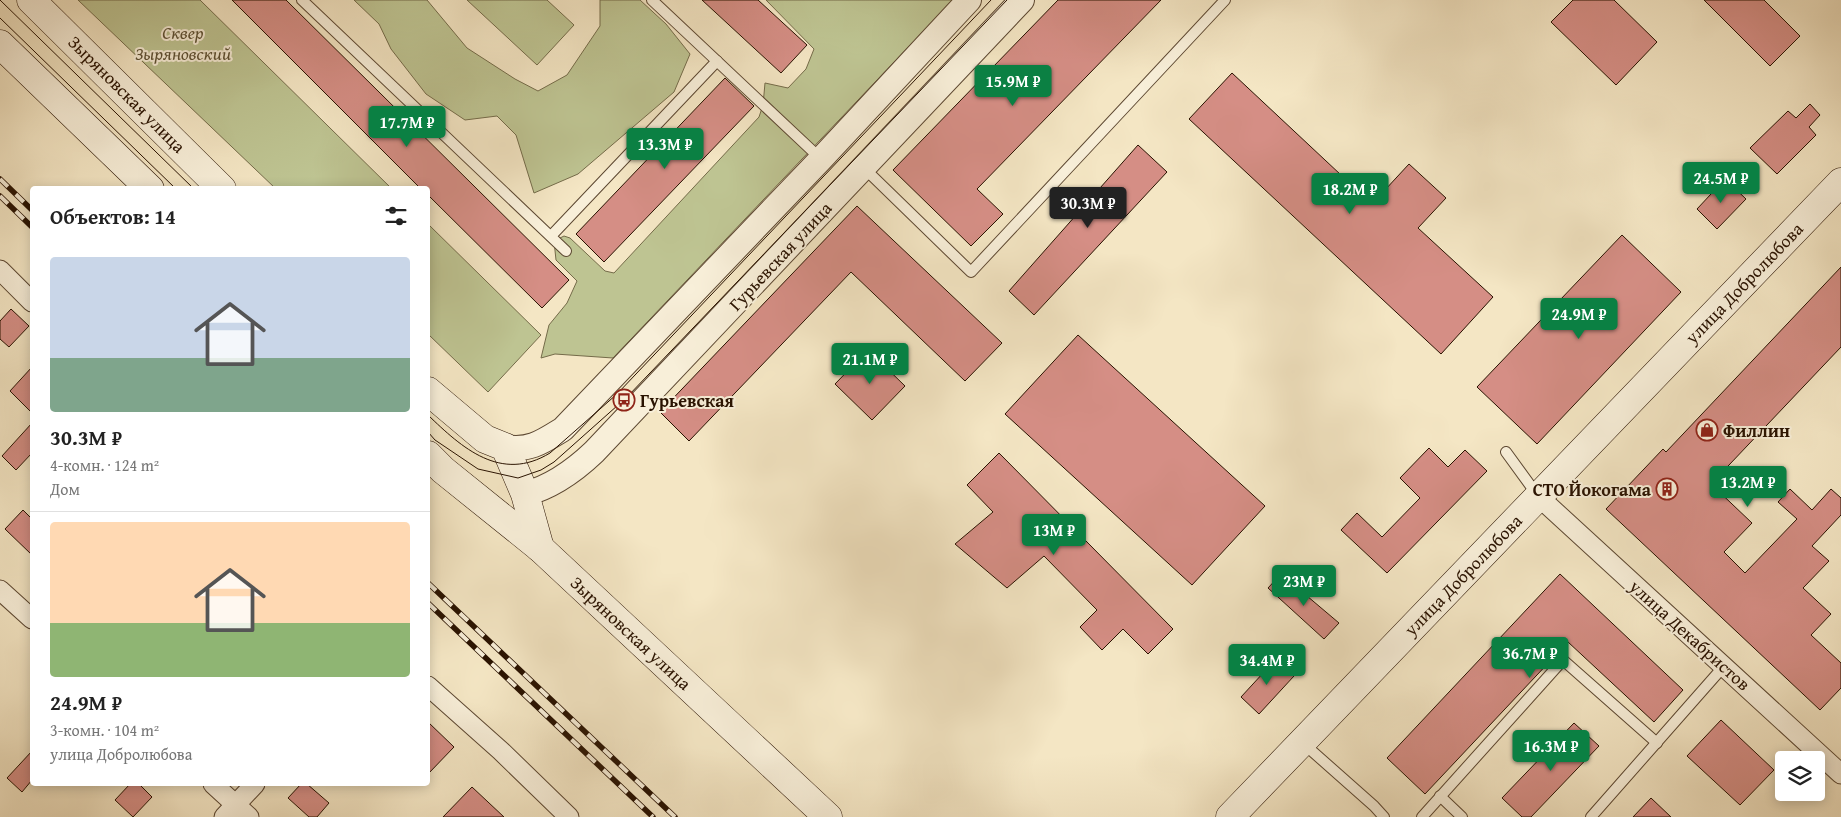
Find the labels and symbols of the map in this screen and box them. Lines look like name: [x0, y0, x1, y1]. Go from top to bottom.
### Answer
park label: Cквер Зыряновский: [135, 19, 231, 67]
street label: Зыряновская улица: [62, 29, 192, 159]
pin: 15.9M ₽: [967, 64, 1059, 107]
pin: 17.7M ₽: [361, 106, 453, 148]
pin: 13.3M ₽: [619, 128, 711, 170]
pin: 24.5M ₽: [1675, 162, 1767, 204]
pin: 18.2M ₽: [1304, 172, 1396, 215]
pin: 30.3M ₽: [1042, 186, 1134, 229]
street label: Гурьевская улица: [722, 195, 838, 317]
street label: улица Добролюбова: [1678, 216, 1810, 351]
pin: 24.9M ₽: [1533, 298, 1625, 340]
pin: 21.1M ₽: [824, 342, 916, 385]
place label: Гурьевская: [640, 387, 734, 414]
bus stop icon: Гурьевская: [612, 388, 636, 412]
place label: Филлин: [1723, 417, 1790, 444]
shop icon: Филлин: [1695, 418, 1719, 442]
pin: 13.2M ₽: [1702, 466, 1794, 508]
place label: СТО Йокогама: [1533, 476, 1652, 503]
building icon: СТО Йокогама: [1655, 477, 1679, 501]
street label: улица Добролюбова: [1397, 508, 1529, 643]
pin: 13M ₽: [1019, 514, 1089, 556]
pin: 23M ₽: [1269, 564, 1339, 607]
street label: Зыряновская улица: [564, 570, 698, 697]
street label: улица Декабристов: [1623, 573, 1757, 697]
pin: 36.7M ₽: [1484, 636, 1576, 679]
pin: 34.4M ₽: [1221, 644, 1313, 686]
pin: 16.3M ₽: [1505, 730, 1597, 772]

